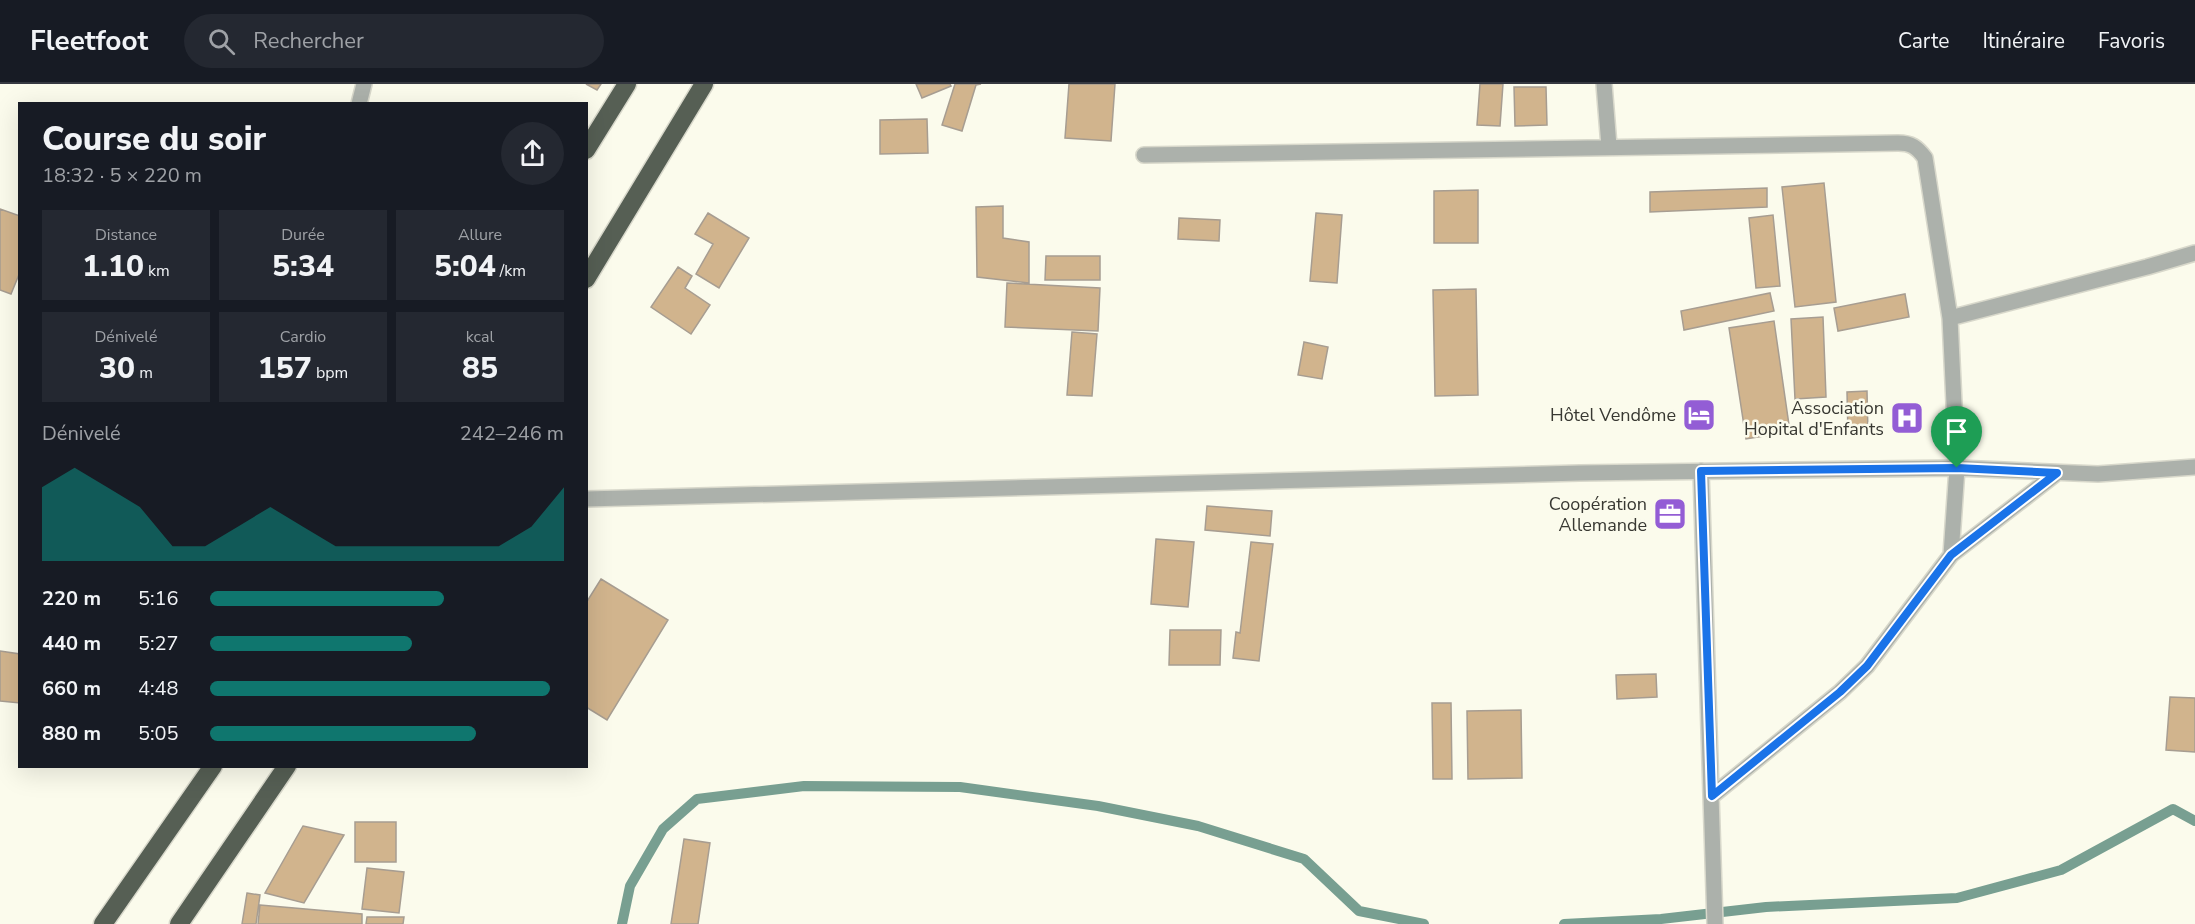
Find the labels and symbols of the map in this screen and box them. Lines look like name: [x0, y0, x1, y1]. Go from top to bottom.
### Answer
place label: Association Hopital d'Enfants: [1744, 396, 1884, 441]
hotel icon: Hôtel Vendôme: [1681, 397, 1717, 433]
hospital icon: Association Hopital d'Enfants: [1889, 400, 1925, 436]
place label: Hôtel Vendôme: [1550, 403, 1676, 427]
pin: [1931, 406, 1982, 468]
place label: Coopération Allemande: [1549, 492, 1647, 537]
office icon: Coopération Allemande: [1652, 496, 1688, 532]

